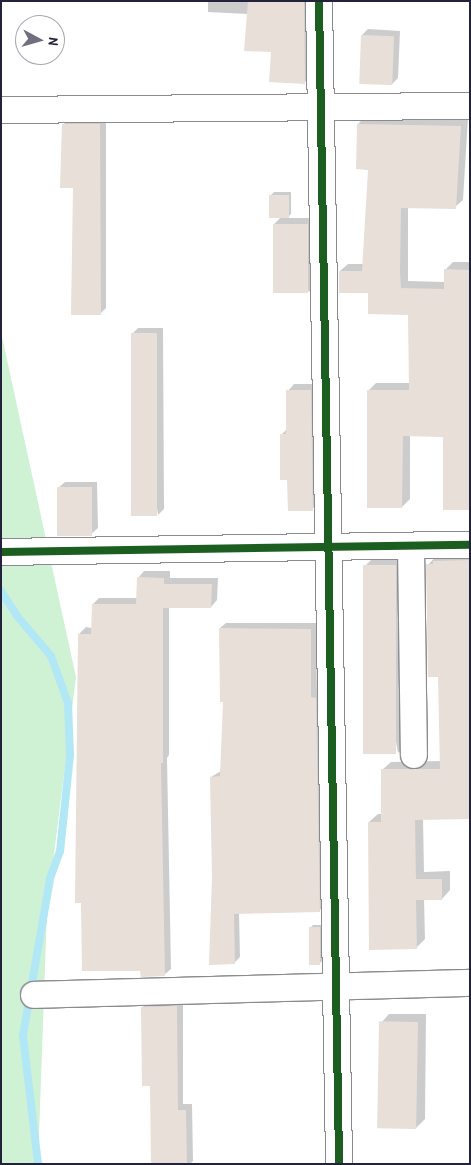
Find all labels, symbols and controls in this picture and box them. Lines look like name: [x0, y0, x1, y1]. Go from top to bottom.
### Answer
north arrow: [15, 15, 65, 65]
text: N: [45, 37, 64, 46]

